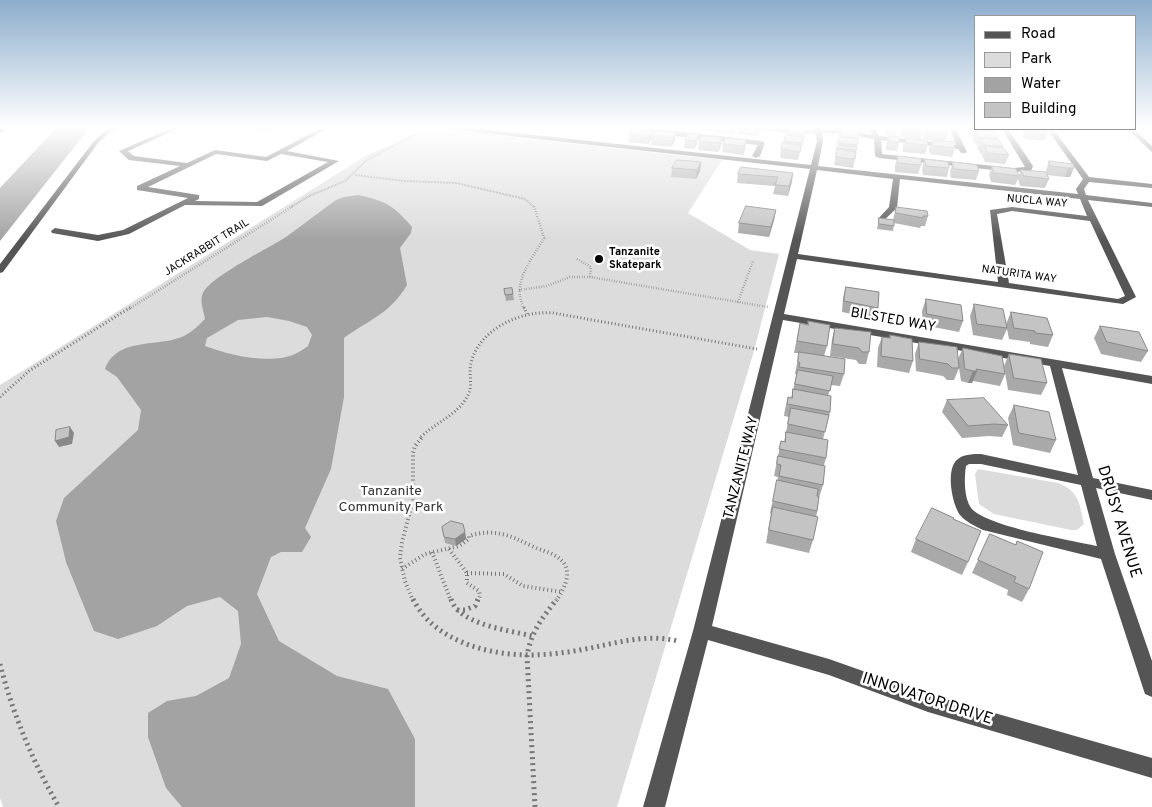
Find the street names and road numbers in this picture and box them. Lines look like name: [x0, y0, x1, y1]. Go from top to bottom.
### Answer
street label: NUCLA WAY: [1006, 193, 1068, 211]
street label: JACKRABBIT TRAIL: [162, 217, 252, 279]
street label: NATURITA WAY: [981, 263, 1057, 287]
street label: BILSTED WAY: [849, 305, 937, 337]
street label: TANZANITE WAY: [721, 415, 763, 521]
street label: DRUSY AVENUE: [1092, 464, 1144, 580]
street label: INNOVATOR DRIVE: [859, 670, 995, 730]

